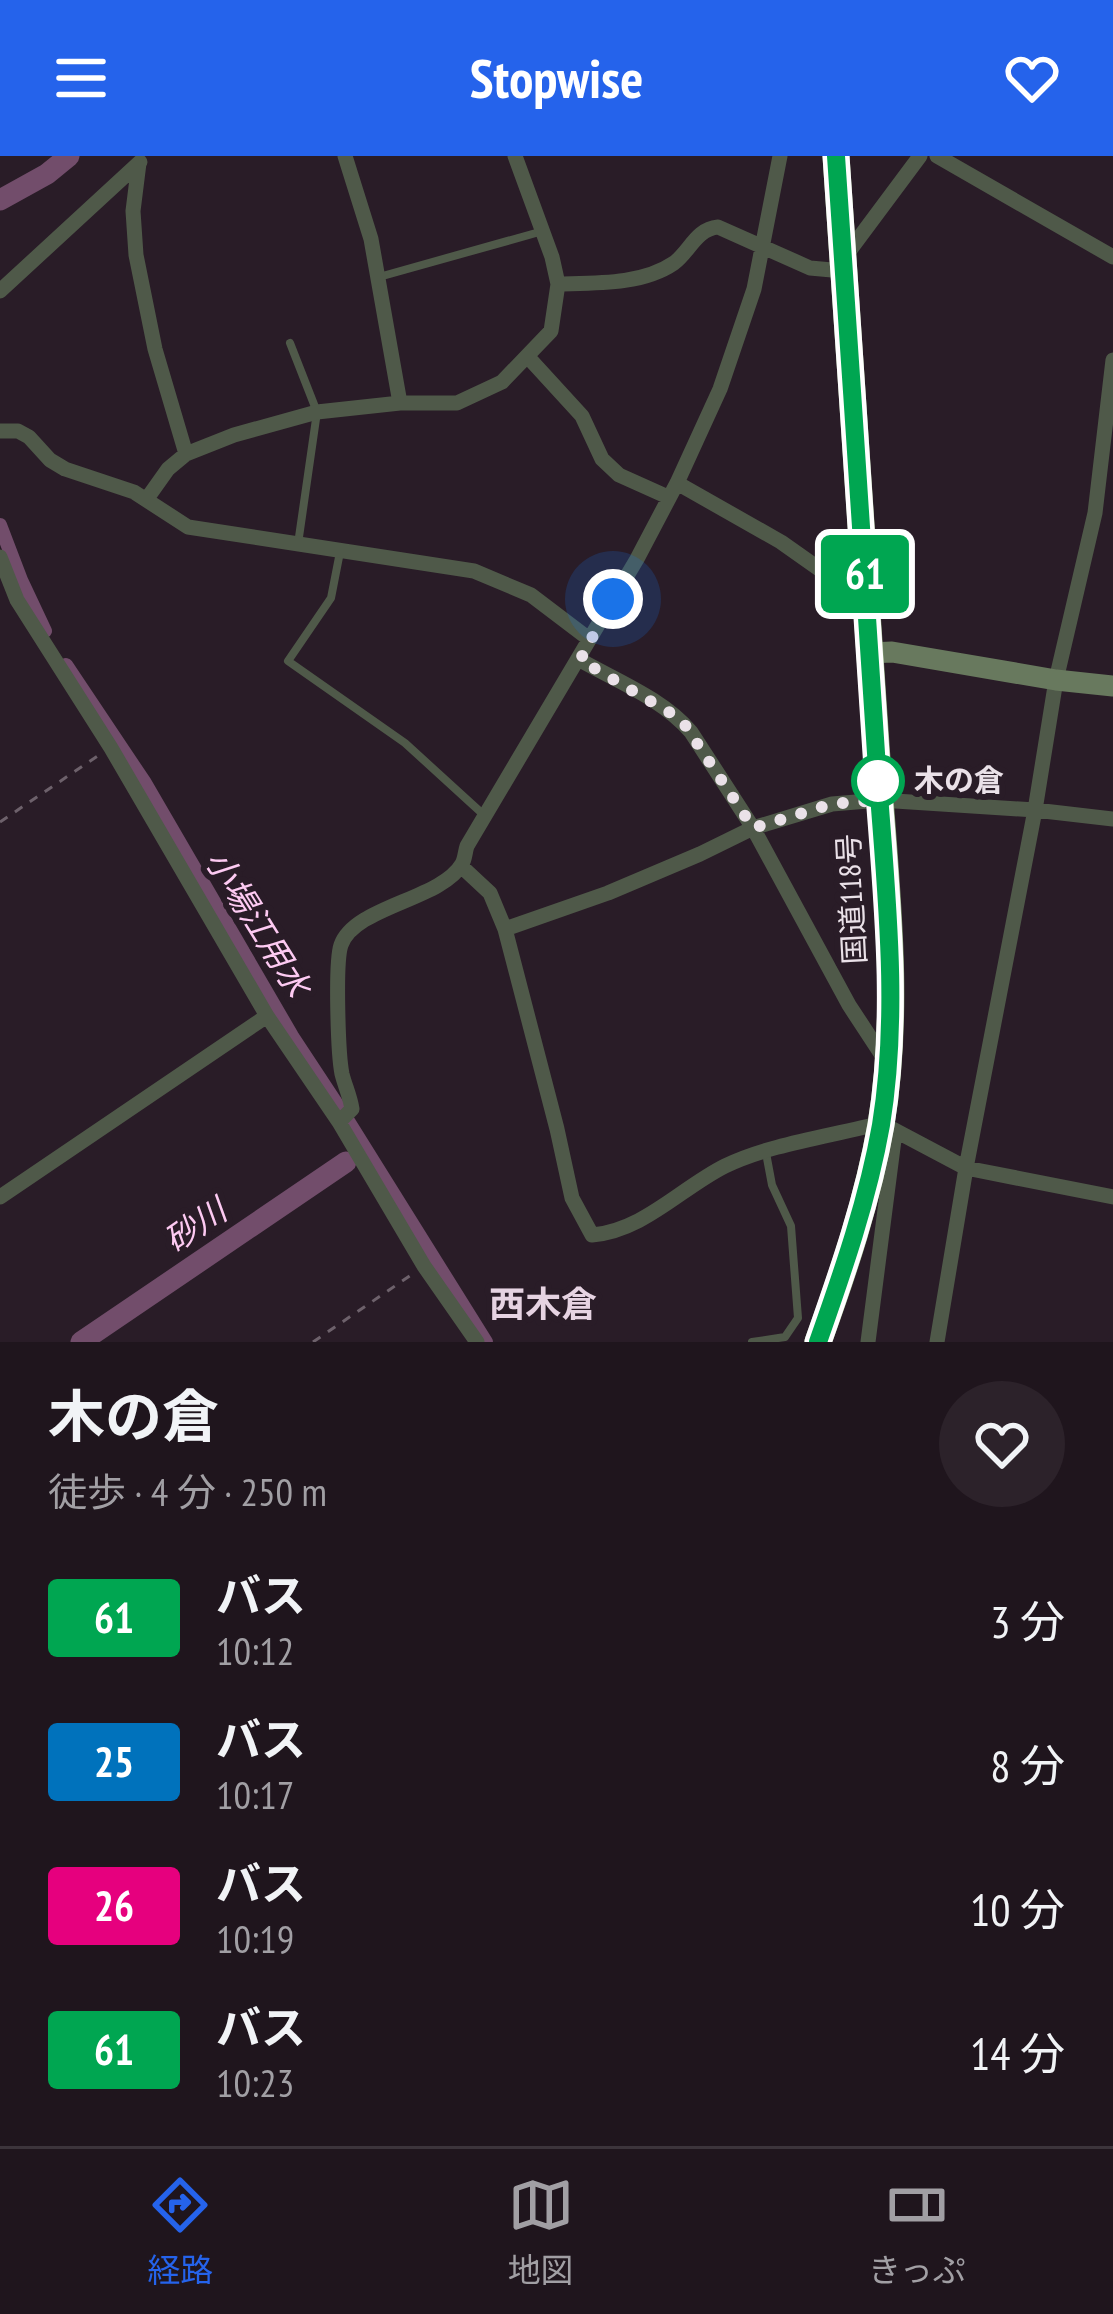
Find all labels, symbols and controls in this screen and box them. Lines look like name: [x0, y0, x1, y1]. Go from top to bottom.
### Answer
text: Stopwise: [470, 43, 643, 113]
icon: menu: [48, 45, 114, 111]
icon: heart: [999, 45, 1065, 111]
line badge: 61: [811, 535, 919, 613]
text: 61: [845, 546, 885, 601]
your location: [583, 569, 643, 629]
marker: 木の倉: [853, 756, 903, 806]
place label: 木の倉: [914, 760, 1004, 799]
street label: 国道118号: [828, 833, 873, 965]
water label: 小場江用水: [196, 841, 322, 1007]
water label: 砂川: [155, 1187, 237, 1261]
district label: 西木倉: [489, 1280, 597, 1327]
text: 木の倉: [48, 1379, 219, 1453]
button: heart: [939, 1381, 1065, 1507]
text: 徒歩 · 4 分 · 250 m: [48, 1466, 327, 1517]
text: バス: [216, 1566, 306, 1624]
text: 61: [94, 1590, 134, 1645]
text: 3 分: [990, 1592, 1065, 1650]
text: 10:12: [216, 1625, 294, 1676]
text: バス: [216, 1710, 306, 1768]
text: 25: [94, 1734, 134, 1789]
text: 8 分: [990, 1736, 1065, 1794]
text: 10:17: [216, 1769, 294, 1820]
text: バス: [216, 1854, 306, 1912]
text: 26: [94, 1878, 134, 1933]
text: 10 分: [970, 1880, 1065, 1938]
text: 10:19: [216, 1913, 294, 1964]
text: バス: [216, 1998, 306, 2056]
text: 61: [94, 2022, 134, 2077]
text: 14 分: [970, 2024, 1065, 2082]
text: 10:23: [216, 2057, 294, 2108]
tab: 経路: [147, 2172, 213, 2292]
tab: 地図: [508, 2172, 574, 2292]
tab: きっぷ: [868, 2172, 966, 2292]

